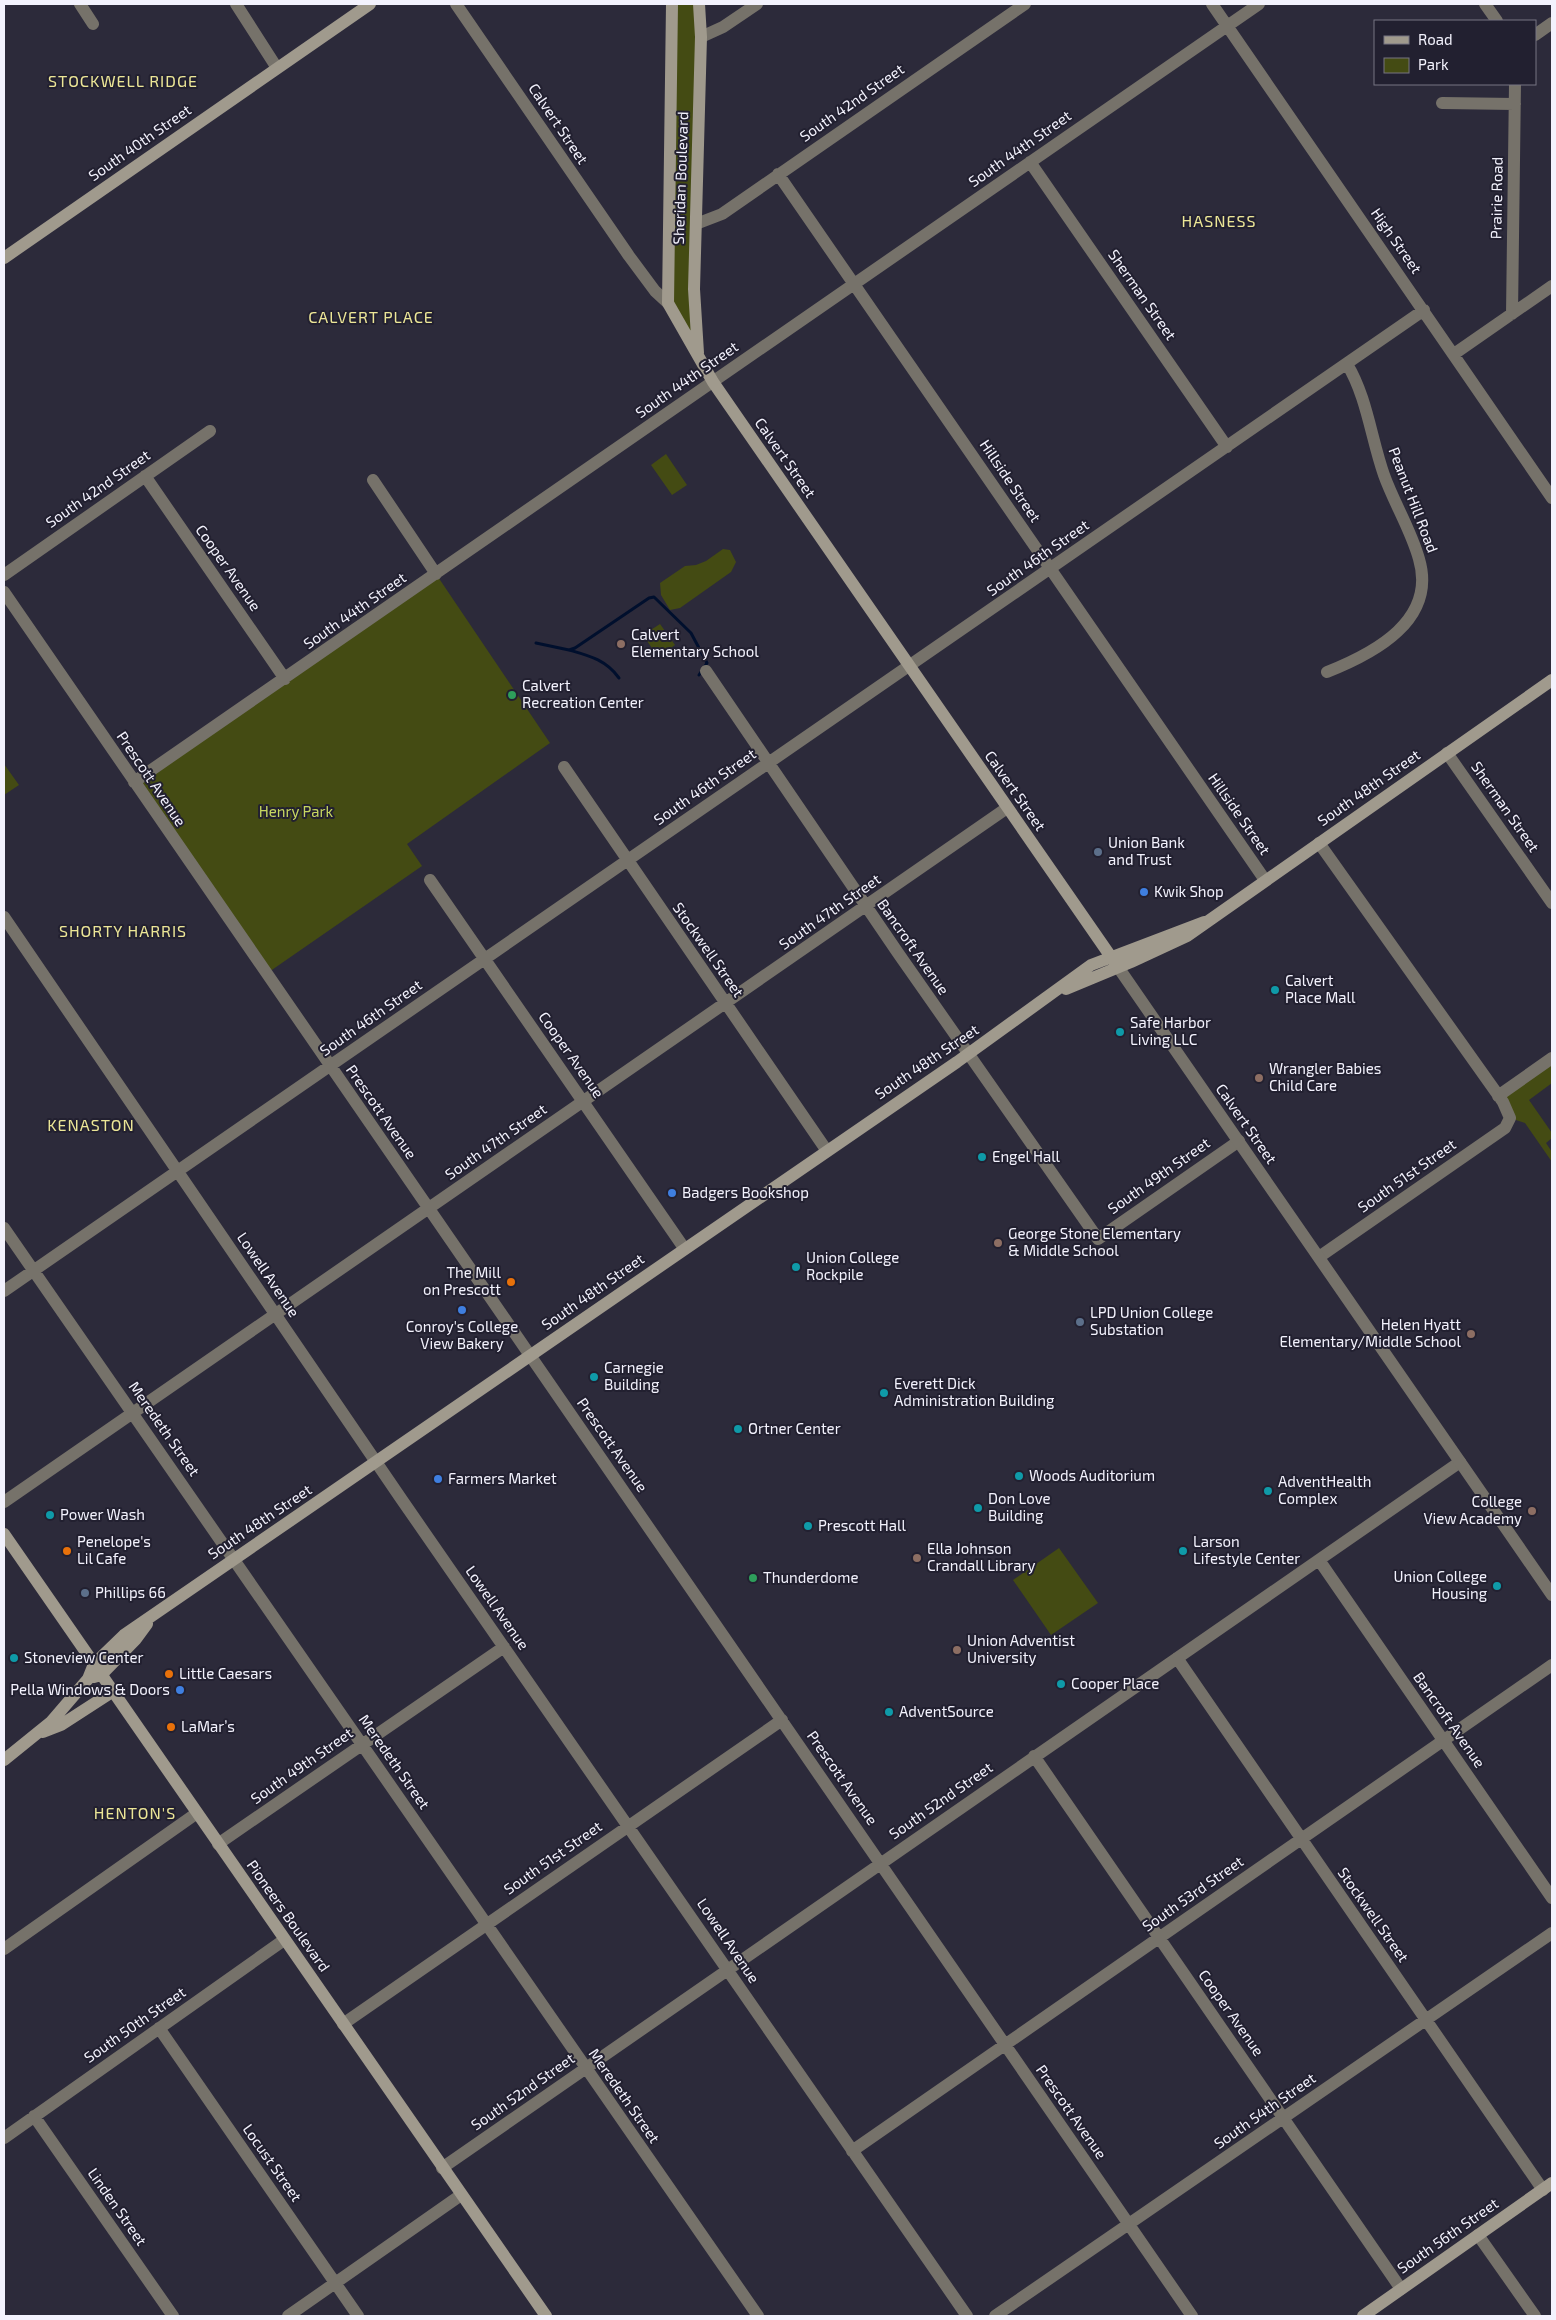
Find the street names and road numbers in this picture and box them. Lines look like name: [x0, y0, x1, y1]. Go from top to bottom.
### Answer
street label: South 42nd Street: [796, 59, 907, 145]
street label: Calvert Street: [525, 80, 593, 167]
street label: South 40th Street: [85, 100, 194, 184]
street label: South 44th Street: [965, 106, 1074, 190]
street label: Sheridan Boulevard: [669, 111, 691, 245]
street label: Prairie Road: [1486, 157, 1506, 239]
street label: High Street: [1368, 204, 1426, 277]
street label: Sherman Street: [1105, 246, 1181, 343]
street label: South 44th Street: [632, 337, 741, 421]
street label: Calvert Street: [752, 414, 820, 501]
street label: Hillside Street: [977, 436, 1045, 525]
street label: Peanut Hill Road: [1386, 444, 1442, 555]
street label: South 42nd Street: [42, 445, 153, 531]
street label: South 46th Street: [983, 515, 1092, 599]
street label: Cooper Avenue: [192, 521, 265, 614]
street label: South 44th Street: [300, 568, 409, 652]
street label: Prescott Avenue: [113, 728, 190, 829]
street label: South 46th Street: [650, 744, 759, 828]
street label: South 48th Street: [1314, 745, 1423, 829]
street label: Calvert Street: [982, 747, 1050, 834]
street label: Sherman Street: [1468, 758, 1544, 855]
street label: Hillside Street: [1205, 769, 1275, 858]
street label: South 47th Street: [775, 869, 884, 953]
street label: Bancroft Avenue: [874, 895, 953, 998]
street label: Stockwell Street: [669, 899, 748, 1000]
street label: South 46th Street: [316, 975, 425, 1059]
street label: Cooper Avenue: [535, 1008, 608, 1101]
street label: South 48th Street: [871, 1020, 982, 1102]
street label: Prescott Avenue: [343, 1061, 421, 1162]
street label: Calvert Street: [1213, 1080, 1281, 1167]
street label: South 47th Street: [441, 1099, 550, 1183]
street label: South 49th Street: [1104, 1133, 1213, 1217]
street label: South 51st Street: [1354, 1134, 1459, 1216]
street label: Lowell Avenue: [234, 1229, 304, 1320]
street label: South 48th Street: [538, 1249, 647, 1333]
street label: Meredeth Street: [126, 1378, 204, 1479]
street label: Prescott Avenue: [574, 1394, 652, 1495]
street label: South 48th Street: [204, 1480, 315, 1562]
street label: Lowell Avenue: [462, 1562, 533, 1653]
street label: Bancroft Avenue: [1410, 1668, 1489, 1771]
street label: Meredeth Street: [356, 1711, 434, 1812]
street label: South 49th Street: [247, 1723, 356, 1807]
street label: Prescott Avenue: [804, 1727, 882, 1828]
street label: South 52nd Street: [885, 1758, 996, 1843]
street label: South 51st Street: [500, 1816, 605, 1898]
street label: South 53rd Street: [1138, 1851, 1247, 1935]
street label: Pioneers Boulevard: [244, 1856, 334, 1975]
street label: Stockwell Street: [1334, 1864, 1413, 1965]
street label: Lowell Avenue: [694, 1895, 764, 1986]
street label: Cooper Avenue: [1195, 1966, 1268, 2059]
street label: South 50th Street: [80, 1982, 189, 2066]
street label: Meredeth Street: [586, 2045, 664, 2146]
street label: South 52nd Street: [467, 2049, 578, 2134]
street label: Prescott Avenue: [1033, 2061, 1111, 2162]
street label: South 54th Street: [1210, 2068, 1319, 2152]
street label: Locust Street: [240, 2120, 306, 2205]
street label: Linden Street: [84, 2164, 151, 2249]
street label: South 56th Street: [1393, 2193, 1502, 2277]

